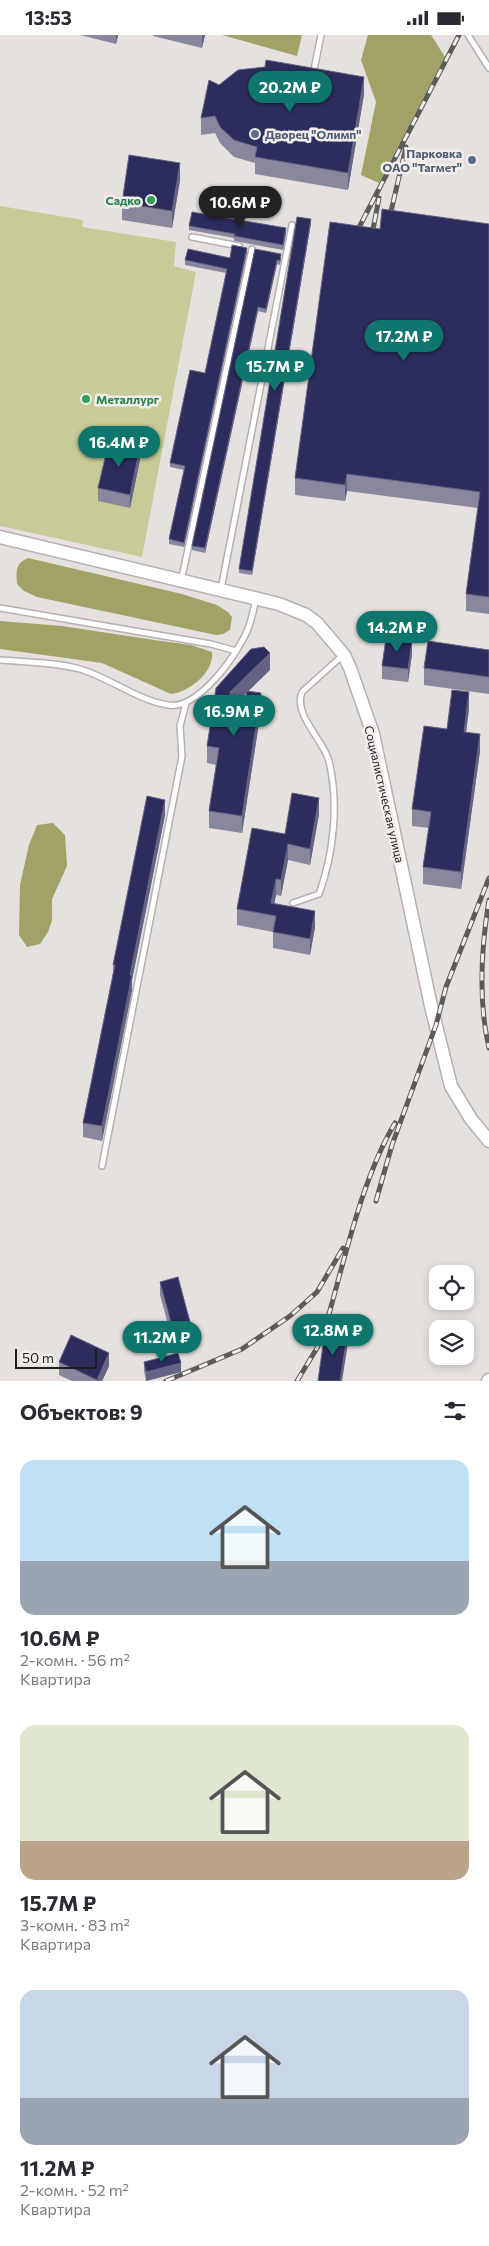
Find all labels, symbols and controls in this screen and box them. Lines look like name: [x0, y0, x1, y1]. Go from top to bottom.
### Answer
text: 13:53: [25, 6, 72, 29]
pin: 20.2M ₽: [244, 71, 336, 113]
text: 20.2M ₽: [259, 77, 321, 96]
place label: Дворец "Олимп": [265, 127, 362, 141]
marker: Дворец "Олимп": [249, 128, 261, 140]
place label: Парковка ОАО "Тагмет": [382, 146, 462, 174]
marker: Парковка ОАО "Тагмет": [466, 154, 478, 166]
pin: 10.6M ₽: [194, 185, 286, 228]
text: 10.6M ₽: [210, 192, 270, 211]
place label: Садко: [105, 193, 141, 207]
marker: Садко: [145, 194, 157, 206]
pin: 17.2M ₽: [358, 319, 450, 362]
text: 17.2M ₽: [375, 326, 433, 345]
pin: 15.7M ₽: [229, 349, 321, 392]
text: 15.7M ₽: [246, 356, 304, 375]
place label: Металлург: [96, 392, 160, 406]
marker: Металлург: [80, 393, 92, 405]
pin: 16.4M ₽: [73, 425, 165, 468]
text: 16.4M ₽: [89, 432, 149, 451]
pin: 14.2M ₽: [351, 611, 443, 653]
text: 14.2M ₽: [367, 617, 427, 636]
pin: 16.9M ₽: [188, 695, 280, 737]
text: 16.9M ₽: [204, 701, 264, 720]
street label: Социалистическая улица: [362, 724, 408, 864]
map controls: [429, 1265, 474, 1365]
button: locate: [429, 1265, 474, 1310]
pin: 12.8M ₽: [287, 1313, 379, 1356]
text: 12.8M ₽: [303, 1320, 363, 1339]
button: layers: [429, 1320, 474, 1365]
pin: 11.2M ₽: [116, 1321, 208, 1363]
text: 11.2M ₽: [134, 1327, 190, 1346]
scale bar: [15, 1346, 98, 1369]
text: 50 m: [22, 1349, 54, 1366]
icon: filters: [441, 1397, 469, 1425]
text: Объектов: 9: [20, 1399, 143, 1424]
icon: home: [200, 1492, 290, 1582]
text: 10.6M ₽: [20, 1625, 99, 1650]
text: 2-комн. · 56 m²: [20, 1650, 130, 1669]
text: Квартира: [20, 1669, 91, 1688]
icon: home: [200, 1757, 290, 1847]
text: 15.7M ₽: [20, 1890, 96, 1915]
text: 3-комн. · 83 m²: [20, 1915, 130, 1934]
text: Квартира: [20, 1934, 91, 1953]
icon: home: [200, 2022, 290, 2112]
text: 11.2M ₽: [20, 2155, 95, 2180]
text: 2-комн. · 52 m²: [20, 2180, 129, 2199]
text: Квартира: [20, 2199, 91, 2218]

